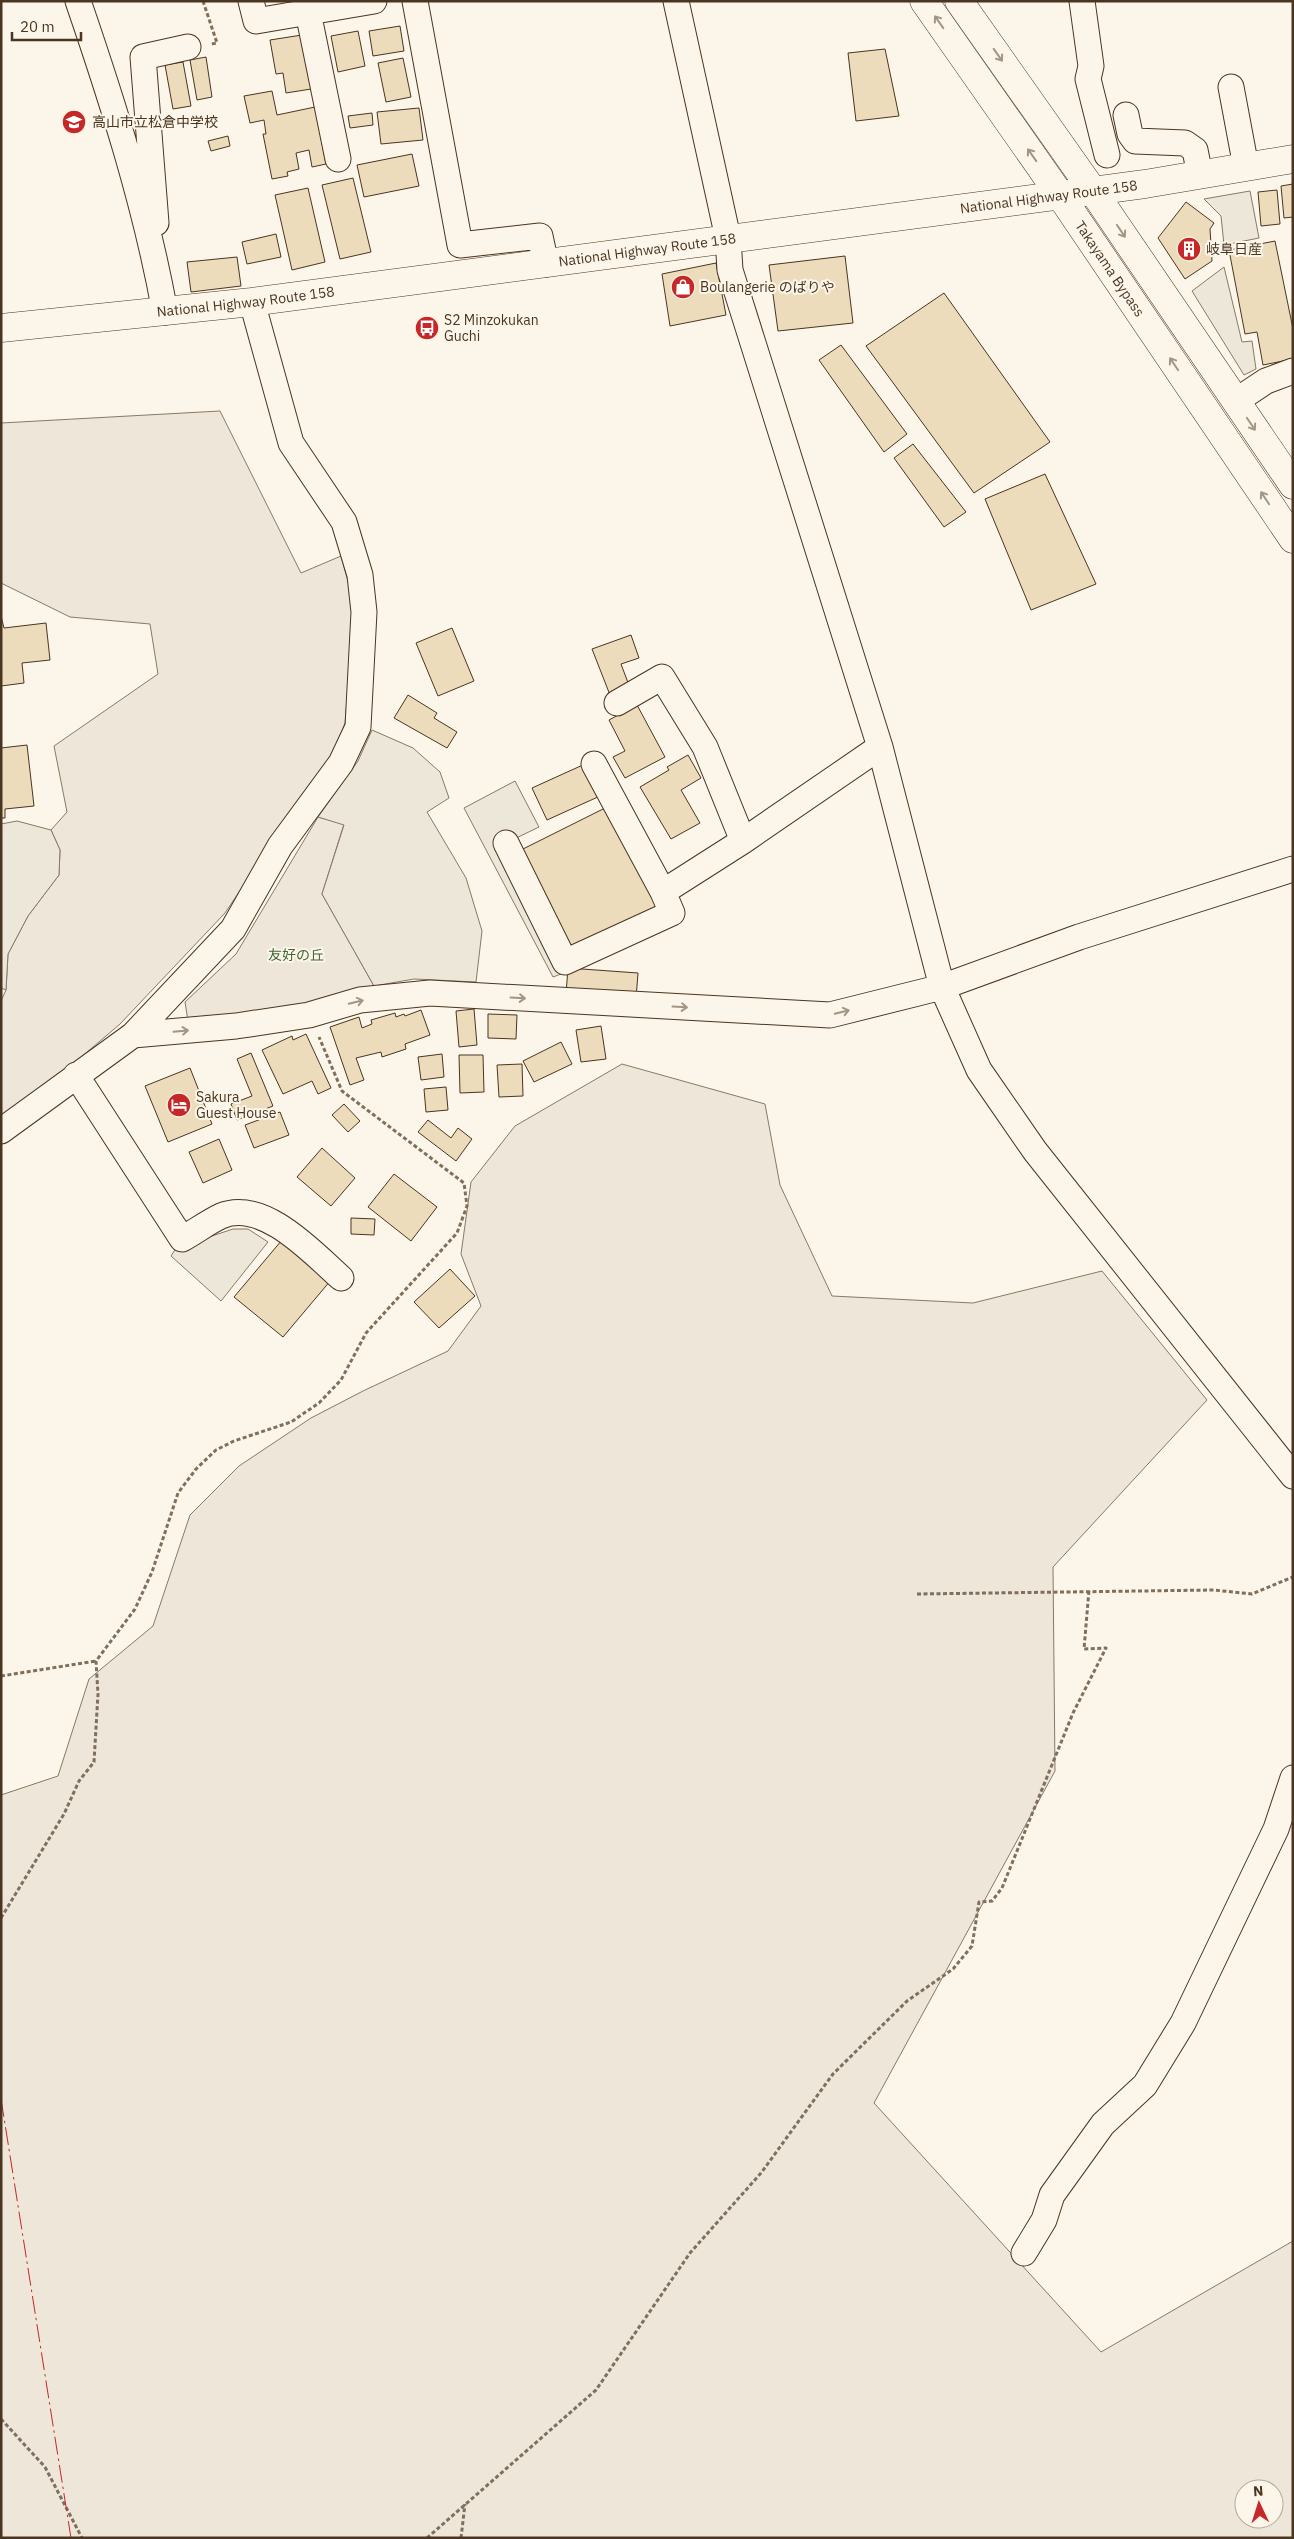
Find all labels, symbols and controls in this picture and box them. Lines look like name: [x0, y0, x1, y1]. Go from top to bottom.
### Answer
scale bar: [12, 10, 81, 42]
one-way arrow: [934, 16, 944, 30]
text: 20 m: [20, 17, 55, 36]
one-way arrow: [993, 48, 1003, 62]
school or university icon: 高山市立松倉中学校: [61, 109, 87, 135]
place label: 高山市立松倉中学校: [92, 113, 218, 131]
one-way arrow: [1027, 149, 1037, 163]
street label: National Highway Route 158: [959, 176, 1139, 217]
street label: Takayama Bypass: [1071, 217, 1149, 320]
one-way arrow: [1116, 224, 1126, 238]
street label: National Highway Route 158: [557, 229, 737, 270]
building icon: 岐阜日産: [1176, 236, 1202, 262]
place label: 岐阜日産: [1206, 240, 1262, 258]
shop icon: Boulangerie のばりや: [670, 274, 696, 300]
place label: Boulangerie のばりや: [700, 278, 835, 296]
street label: National Highway Route 158: [156, 282, 336, 321]
place label: S2 Minzokukan Guchi: [444, 311, 539, 345]
bus stop icon: S2 Minzokukan Guchi: [414, 315, 440, 341]
one-way arrow: [1169, 357, 1179, 371]
one-way arrow: [1246, 416, 1256, 430]
one-way arrow: [1260, 492, 1270, 506]
park label: 友好の丘: [268, 946, 324, 964]
one-way arrow: [509, 993, 525, 1002]
one-way arrow: [347, 997, 363, 1006]
one-way arrow: [672, 1002, 688, 1011]
one-way arrow: [833, 1007, 849, 1016]
one-way arrow: [173, 1026, 189, 1035]
place label: Sakura Guest House: [196, 1088, 277, 1122]
hotel icon: Sakura Guest House: [166, 1092, 192, 1118]
north arrow: [1234, 2479, 1284, 2529]
text: N: [1252, 2482, 1264, 2500]

